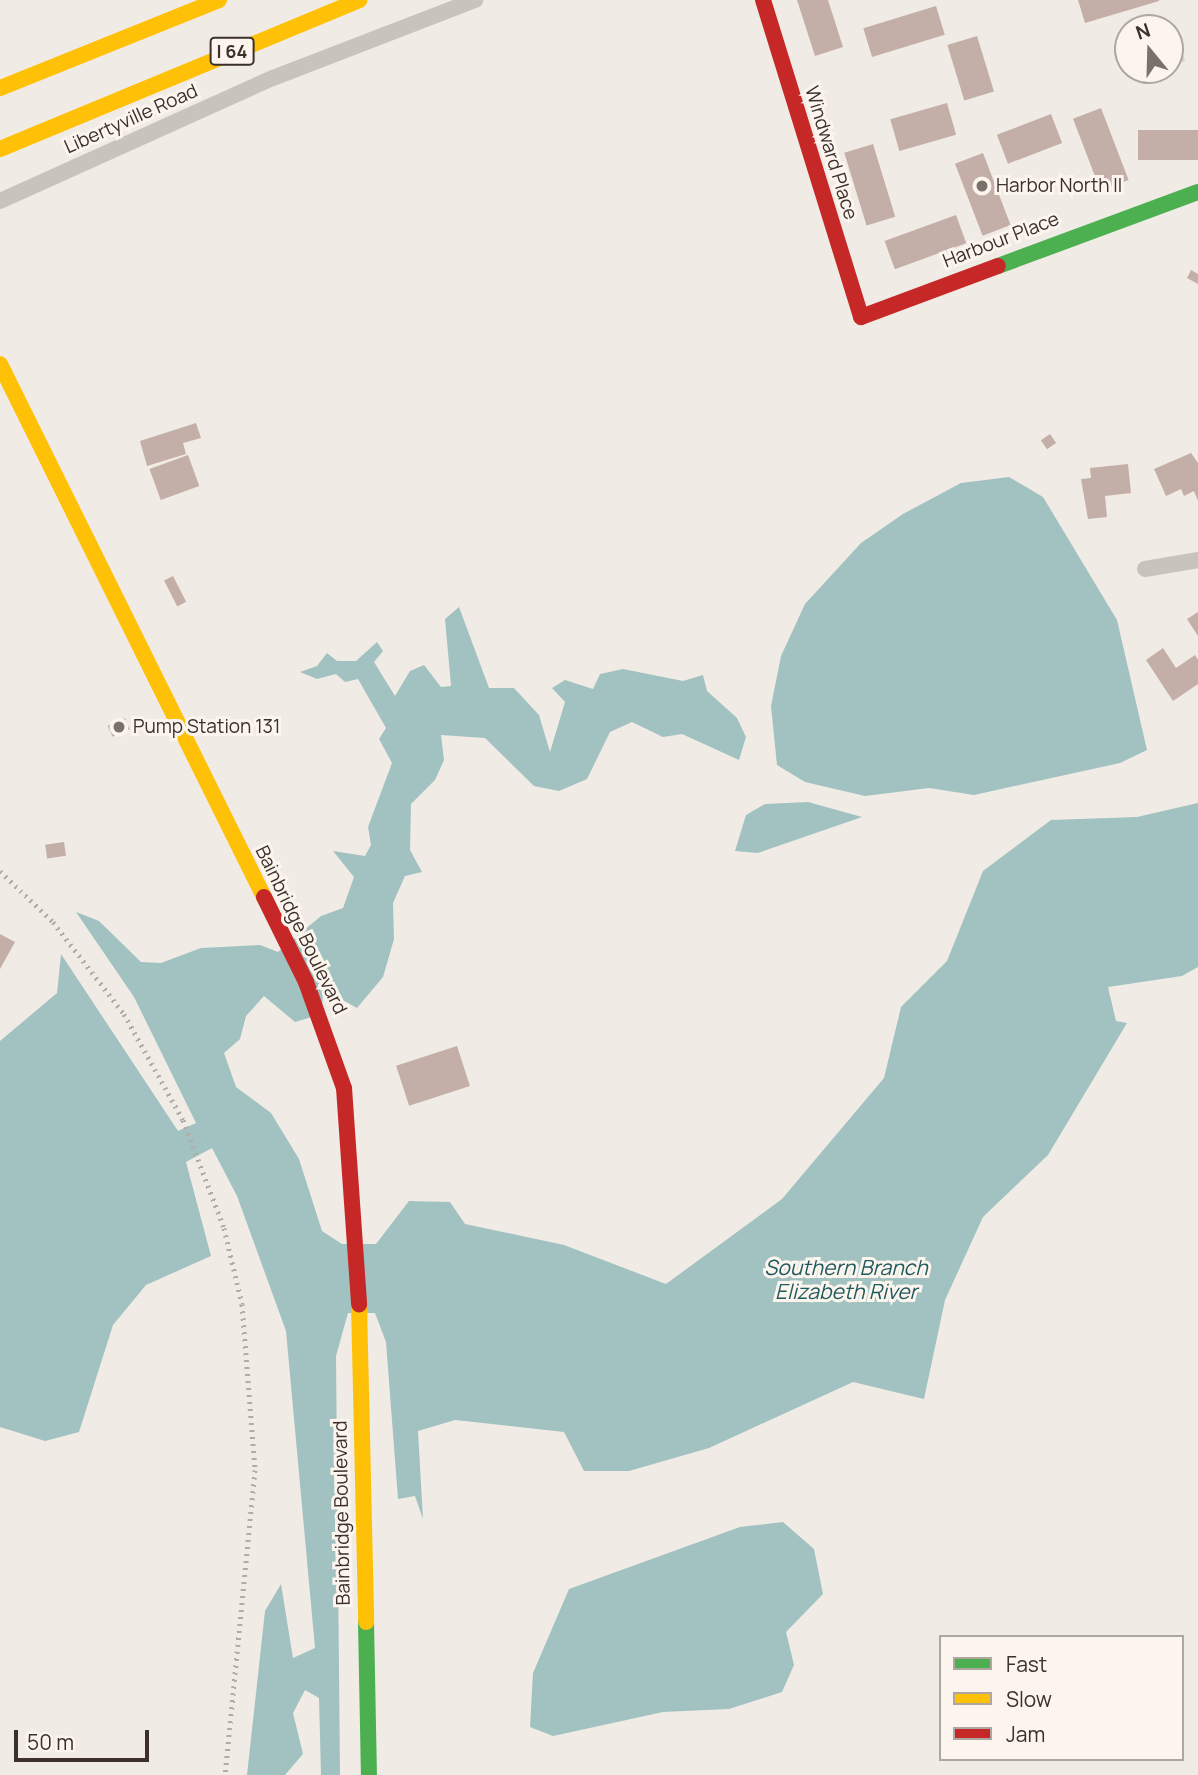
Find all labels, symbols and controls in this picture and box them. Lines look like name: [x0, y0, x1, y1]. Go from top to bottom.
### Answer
north arrow: [1114, 14, 1184, 84]
text: N: [1132, 17, 1154, 46]
road number: I 64: [209, 36, 255, 66]
street label: Libertyville Road: [61, 79, 201, 159]
street label: Windward Place: [800, 83, 862, 223]
place label: Harbor North II: [996, 175, 1122, 197]
marker: Harbor North II: [974, 178, 990, 194]
street label: Harbour Place: [940, 207, 1062, 273]
place label: Pump Station 131: [133, 716, 280, 738]
marker: Pump Station 131: [111, 719, 127, 735]
street label: Bainbridge Boulevard: [250, 842, 352, 1018]
water label: Southern Branch Elizabeth River: [764, 1254, 928, 1304]
street label: Bainbridge Boulevard: [329, 1420, 355, 1606]
legend: [939, 1635, 1184, 1761]
text: Fast: [1006, 1650, 1047, 1678]
text: Slow: [1006, 1685, 1052, 1713]
scale bar: [18, 1716, 152, 1760]
text: Jam: [1006, 1720, 1045, 1748]
text: 50 m: [27, 1728, 74, 1756]

